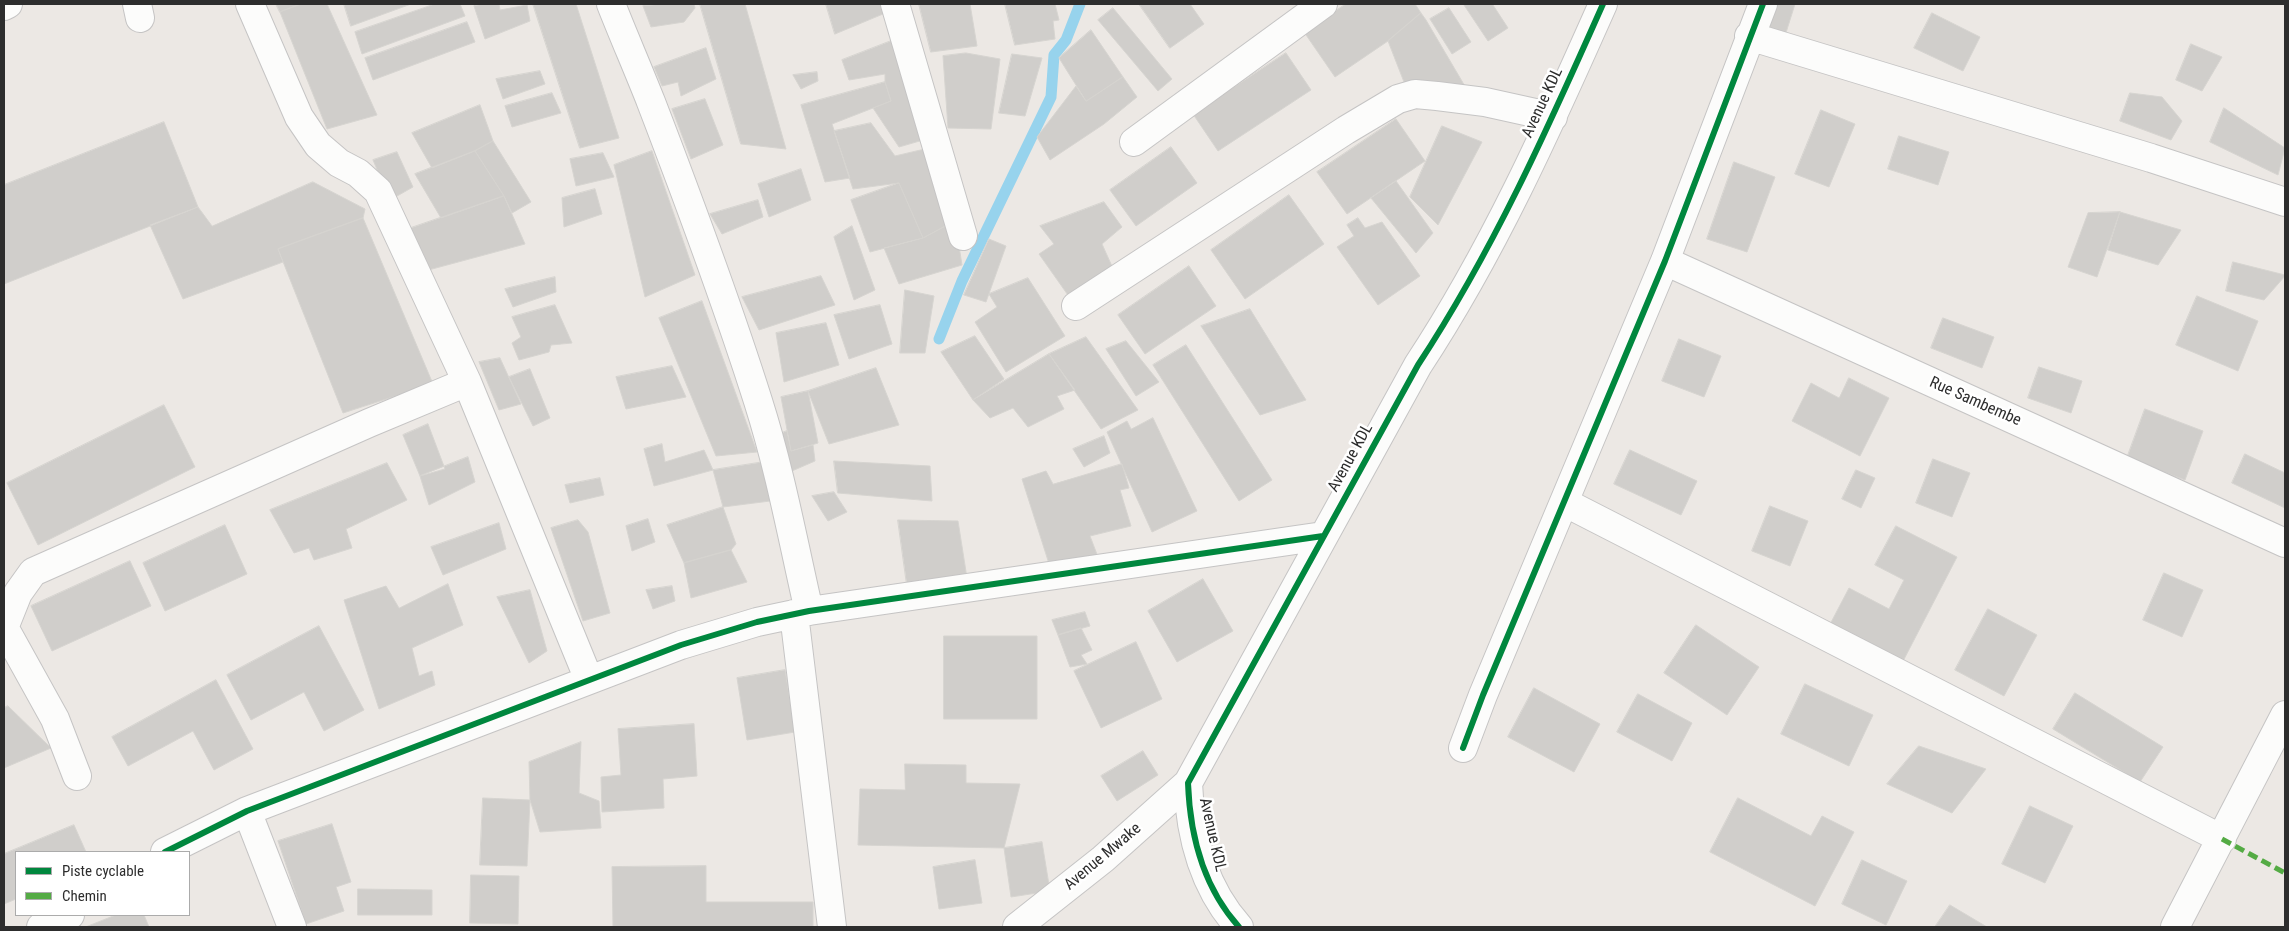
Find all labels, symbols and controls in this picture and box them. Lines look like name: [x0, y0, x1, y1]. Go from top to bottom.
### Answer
street label: Avenue KDL: [1518, 65, 1568, 141]
street label: Rue Sambembe: [1926, 373, 2024, 431]
street label: Avenue KDL: [1324, 420, 1378, 496]
street label: Avenue KDL: [1194, 796, 1230, 874]
street label: Avenue Mwake: [1061, 819, 1145, 895]
legend: [15, 851, 190, 916]
text: Piste cyclable: [62, 862, 144, 880]
text: Chemin: [62, 887, 107, 905]

